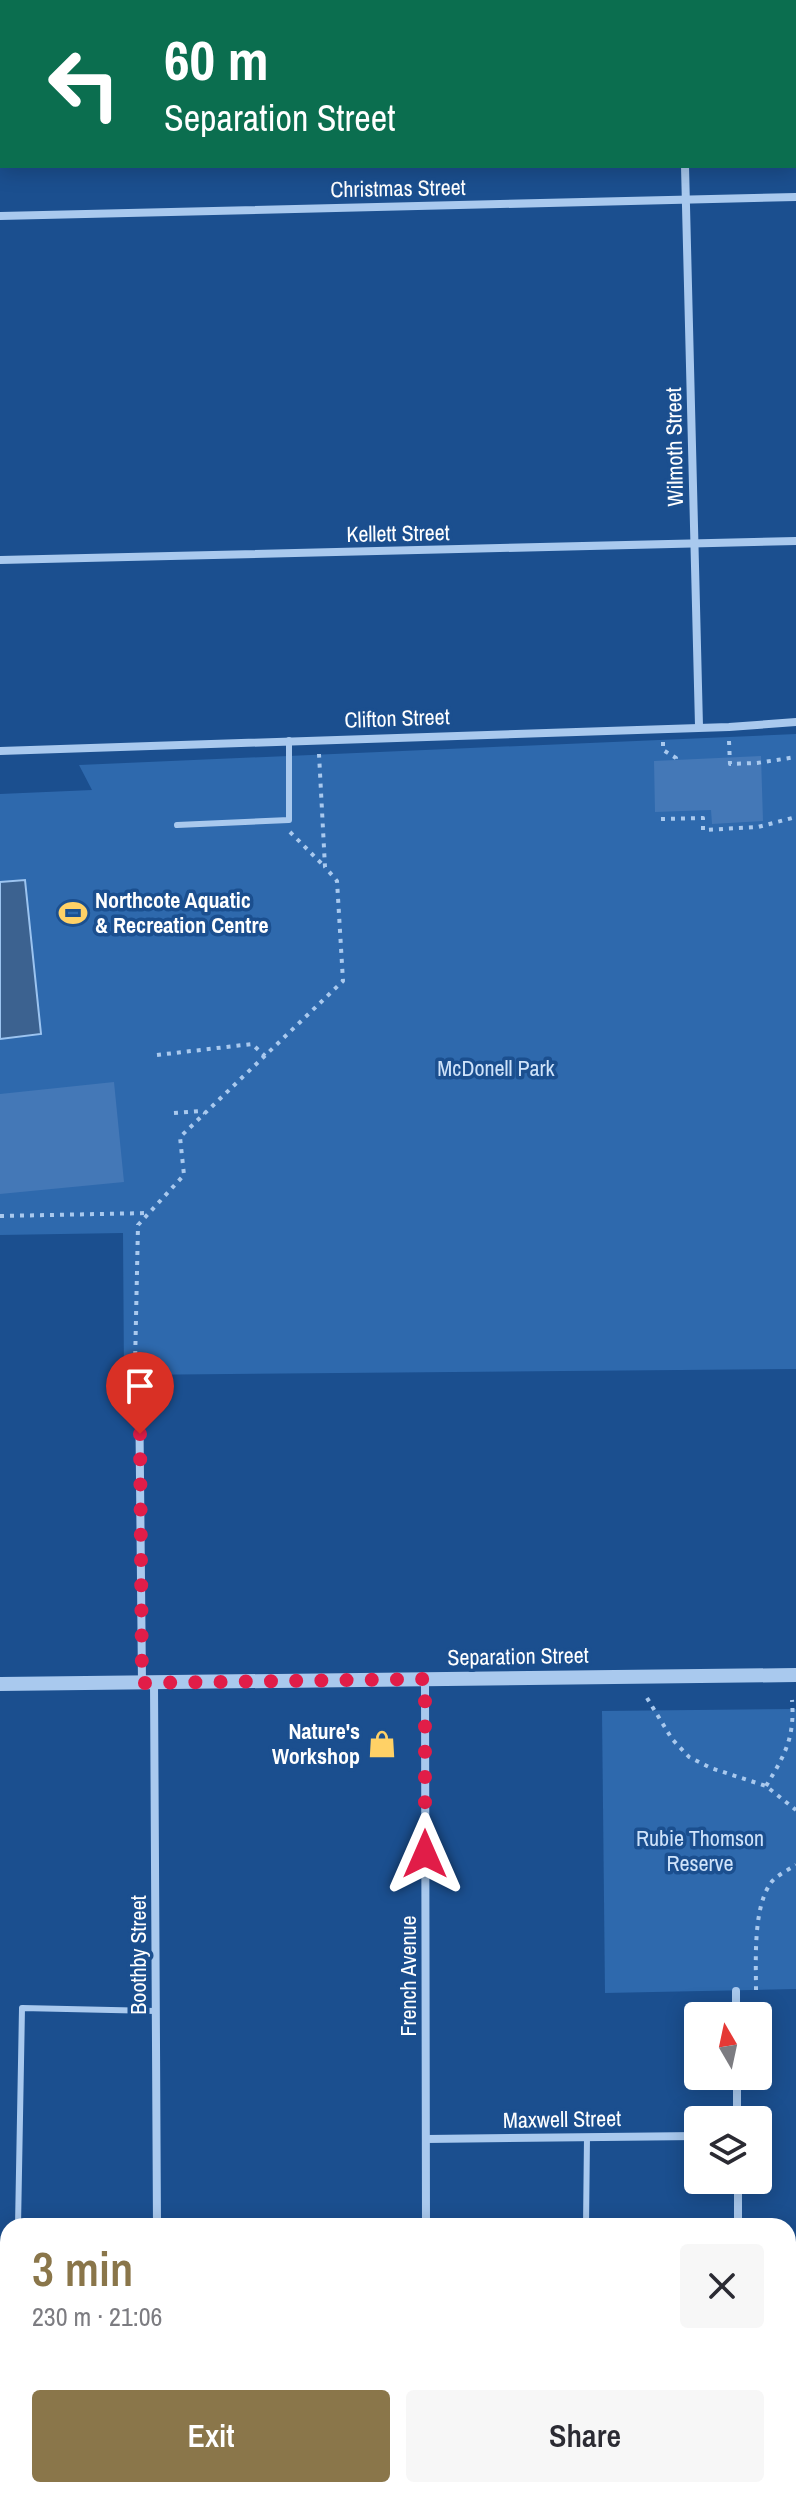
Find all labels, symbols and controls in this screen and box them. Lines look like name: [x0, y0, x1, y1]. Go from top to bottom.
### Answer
text: 60 m: [164, 22, 269, 97]
icon: left: [32, 32, 136, 136]
text: Separation Street: [164, 94, 395, 142]
street label: Christmas Street: [330, 172, 466, 204]
street label: Wilmoth Street: [658, 387, 690, 507]
street label: Kellett Street: [346, 517, 450, 549]
street label: Clifton Street: [344, 701, 450, 735]
place label: Northcote Aquatic & Recreation Centre: [95, 885, 268, 940]
sports icon: Northcote Aquatic & Recreation Centre: [58, 898, 88, 928]
park label: McDonell Park: [437, 1053, 556, 1083]
pin: [106, 1352, 174, 1434]
icon: arrive: [118, 1364, 162, 1408]
street label: Separation Street: [447, 1640, 589, 1672]
place label: Nature's Workshop: [272, 1716, 360, 1771]
shop icon: Nature's Workshop: [367, 1729, 397, 1759]
position arrow: [383, 1812, 467, 1896]
park label: Rubie Thomson Reserve: [636, 1823, 764, 1878]
street label: Boothby Street: [123, 1895, 153, 2015]
street label: French Avenue: [393, 1915, 423, 2037]
north arrow: [684, 2002, 772, 2090]
map controls: [684, 2002, 772, 2194]
street label: Maxwell Street: [503, 2103, 621, 2135]
button: layers: [684, 2106, 772, 2194]
text: 3 min: [32, 2236, 133, 2301]
button: close: [680, 2244, 764, 2328]
text: 230 m · 21:06: [32, 2299, 162, 2334]
button: Exit: [32, 2390, 390, 2482]
button: Share: [406, 2390, 764, 2482]

